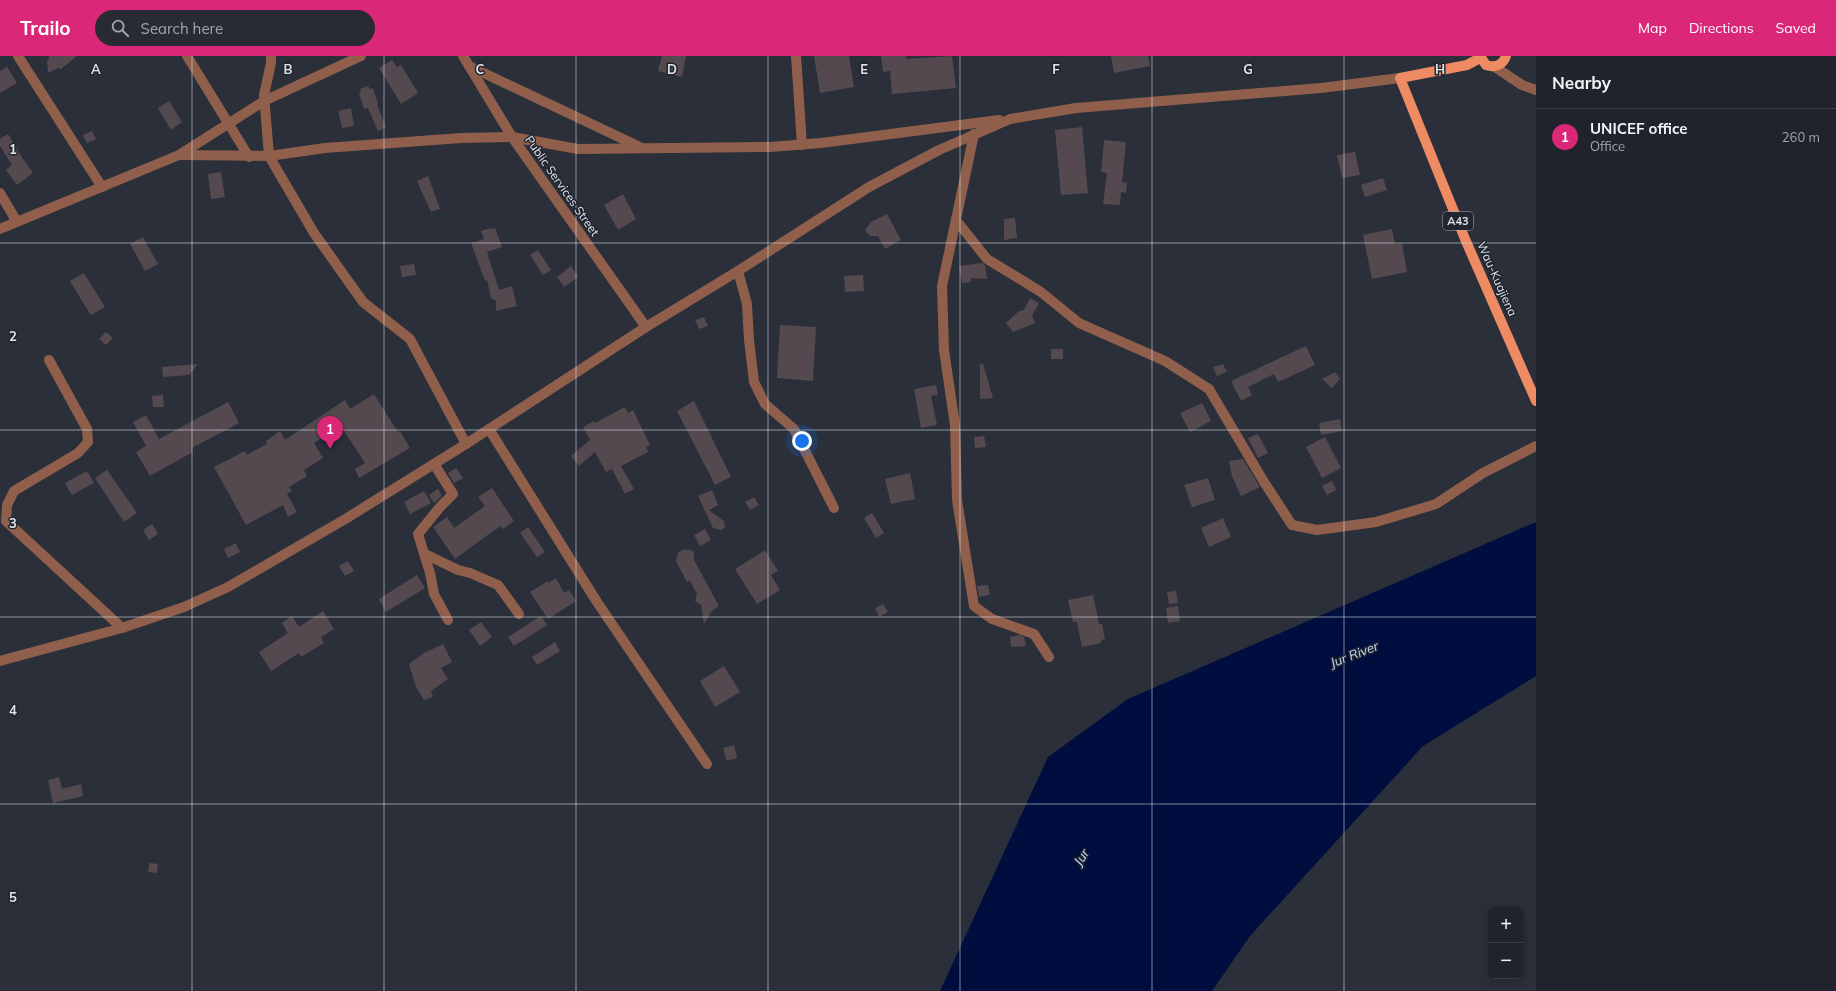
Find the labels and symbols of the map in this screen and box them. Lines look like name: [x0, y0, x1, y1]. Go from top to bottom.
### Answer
text: A: [91, 61, 101, 77]
text: B: [284, 61, 293, 77]
text: C: [476, 61, 485, 77]
text: D: [667, 61, 677, 77]
text: E: [860, 61, 868, 77]
text: F: [1052, 61, 1060, 77]
text: G: [1243, 61, 1253, 77]
text: H: [1435, 61, 1445, 77]
street label: Public Services Street: [522, 133, 603, 239]
text: 1: [9, 141, 17, 157]
road number: A43: [1443, 212, 1473, 230]
street label: Wau-Kuajiena: [1474, 239, 1521, 318]
text: 2: [9, 328, 17, 344]
pin: 1: [317, 416, 343, 449]
your location: [792, 431, 812, 451]
text: 3: [9, 515, 17, 531]
water label: Jur River: [1327, 637, 1382, 671]
text: 4: [9, 702, 17, 718]
water label: Jur: [1069, 845, 1093, 869]
text: 5: [9, 889, 17, 905]

